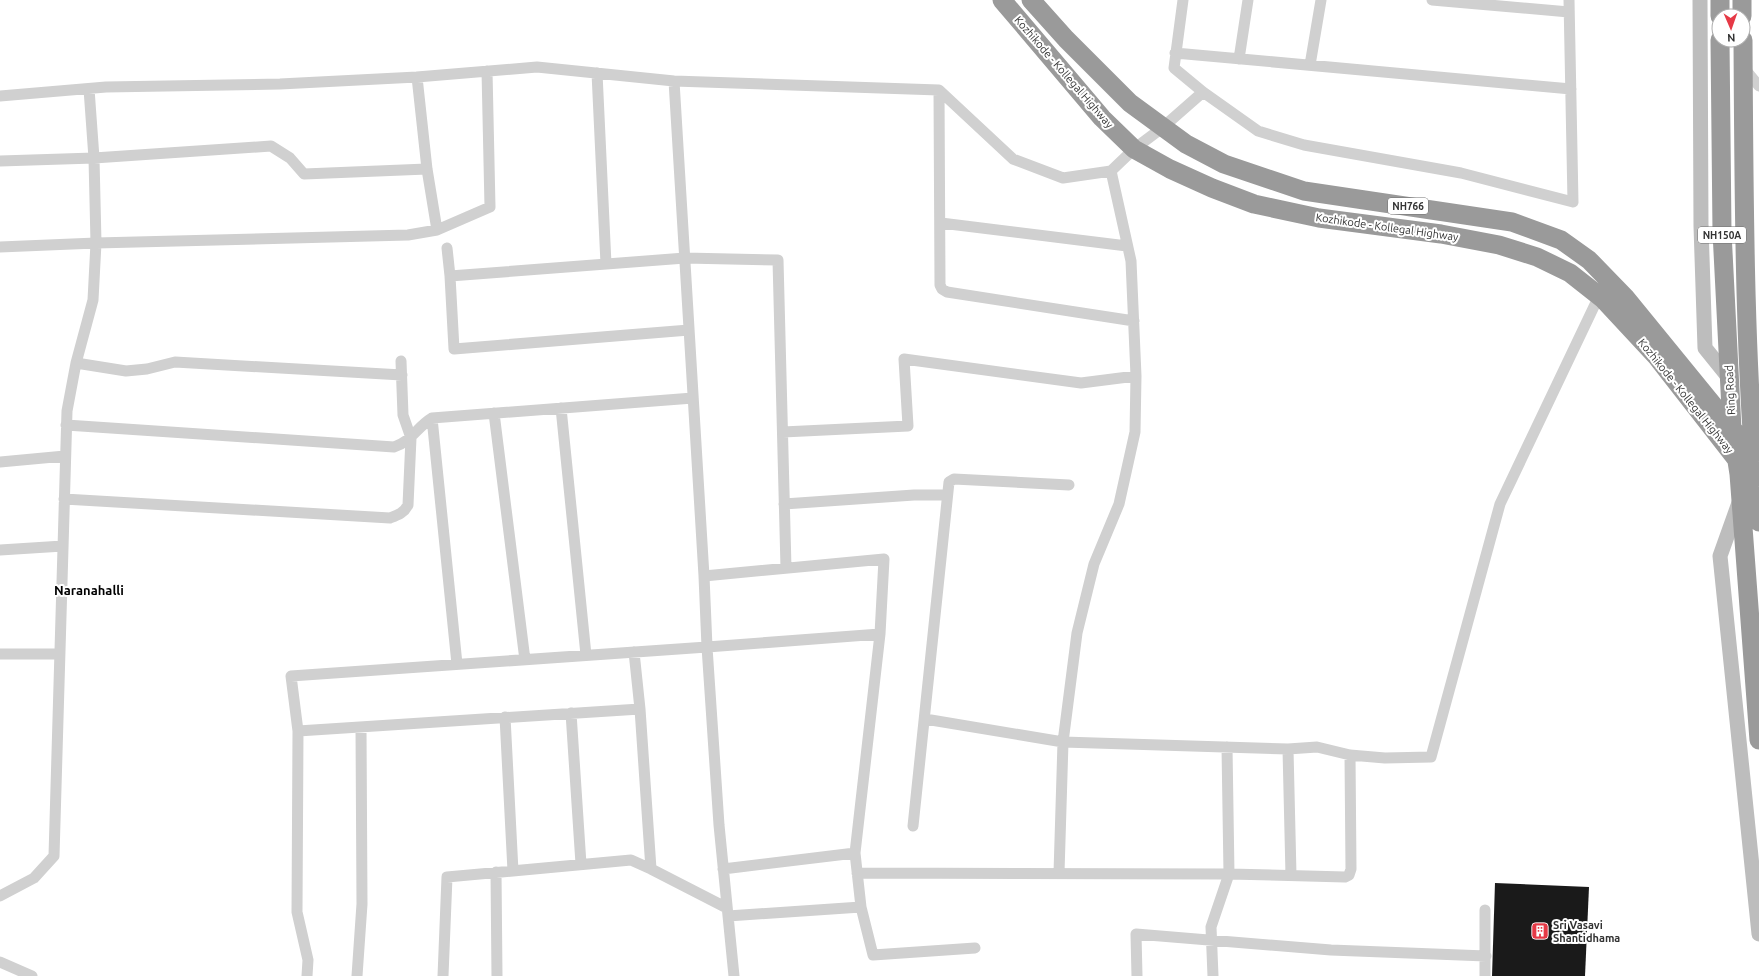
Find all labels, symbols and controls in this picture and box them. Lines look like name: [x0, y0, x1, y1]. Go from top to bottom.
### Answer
north arrow: [1711, 8, 1751, 48]
street label: Kozhikode - Kollegal Highway: [1012, 14, 1116, 131]
text: N: [1727, 32, 1736, 44]
road number: NH766: [1388, 198, 1428, 214]
street label: Kozhikode - Kollegal Highway: [1315, 211, 1460, 243]
road number: NH150A: [1698, 227, 1746, 243]
street label: Kozhikode - Kollegal Highway: [1636, 336, 1736, 456]
street label: Ring Road: [1723, 365, 1737, 415]
district label: Naranahalli: [54, 583, 124, 597]
place label: Sri Vasavi Shantidhama: [1553, 919, 1620, 944]
building icon: Sri Vasavi Shantidhama: [1530, 921, 1550, 941]

